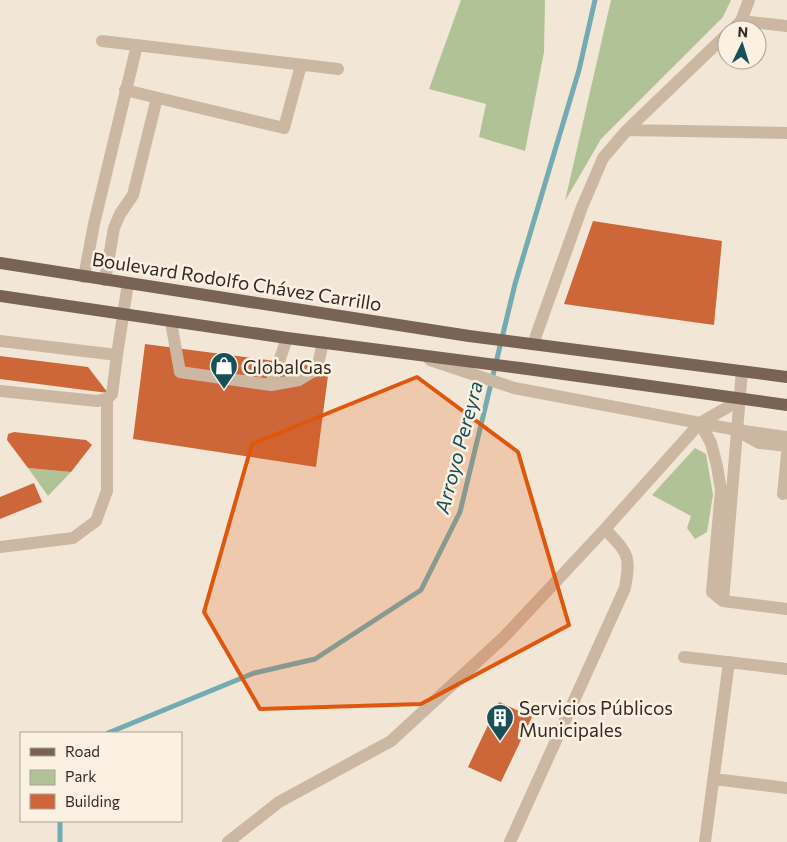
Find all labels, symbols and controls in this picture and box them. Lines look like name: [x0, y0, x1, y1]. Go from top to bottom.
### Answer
north arrow: [717, 20, 767, 70]
text: N: [737, 23, 749, 40]
street label: Boulevard Rodolfo Chávez Carrillo: [91, 247, 383, 315]
shop icon: GlobalGas: [209, 351, 239, 390]
place label: GlobalGas: [243, 355, 332, 378]
water label: Arroyo Pereyra: [429, 378, 487, 517]
place label: Servicios Públicos Municipales: [519, 696, 673, 741]
building icon: Servicios Públicos Municipales: [485, 703, 515, 742]
legend: [20, 732, 182, 822]
text: Road: [65, 742, 100, 760]
text: Park: [65, 767, 96, 785]
text: Building: [65, 792, 120, 810]

